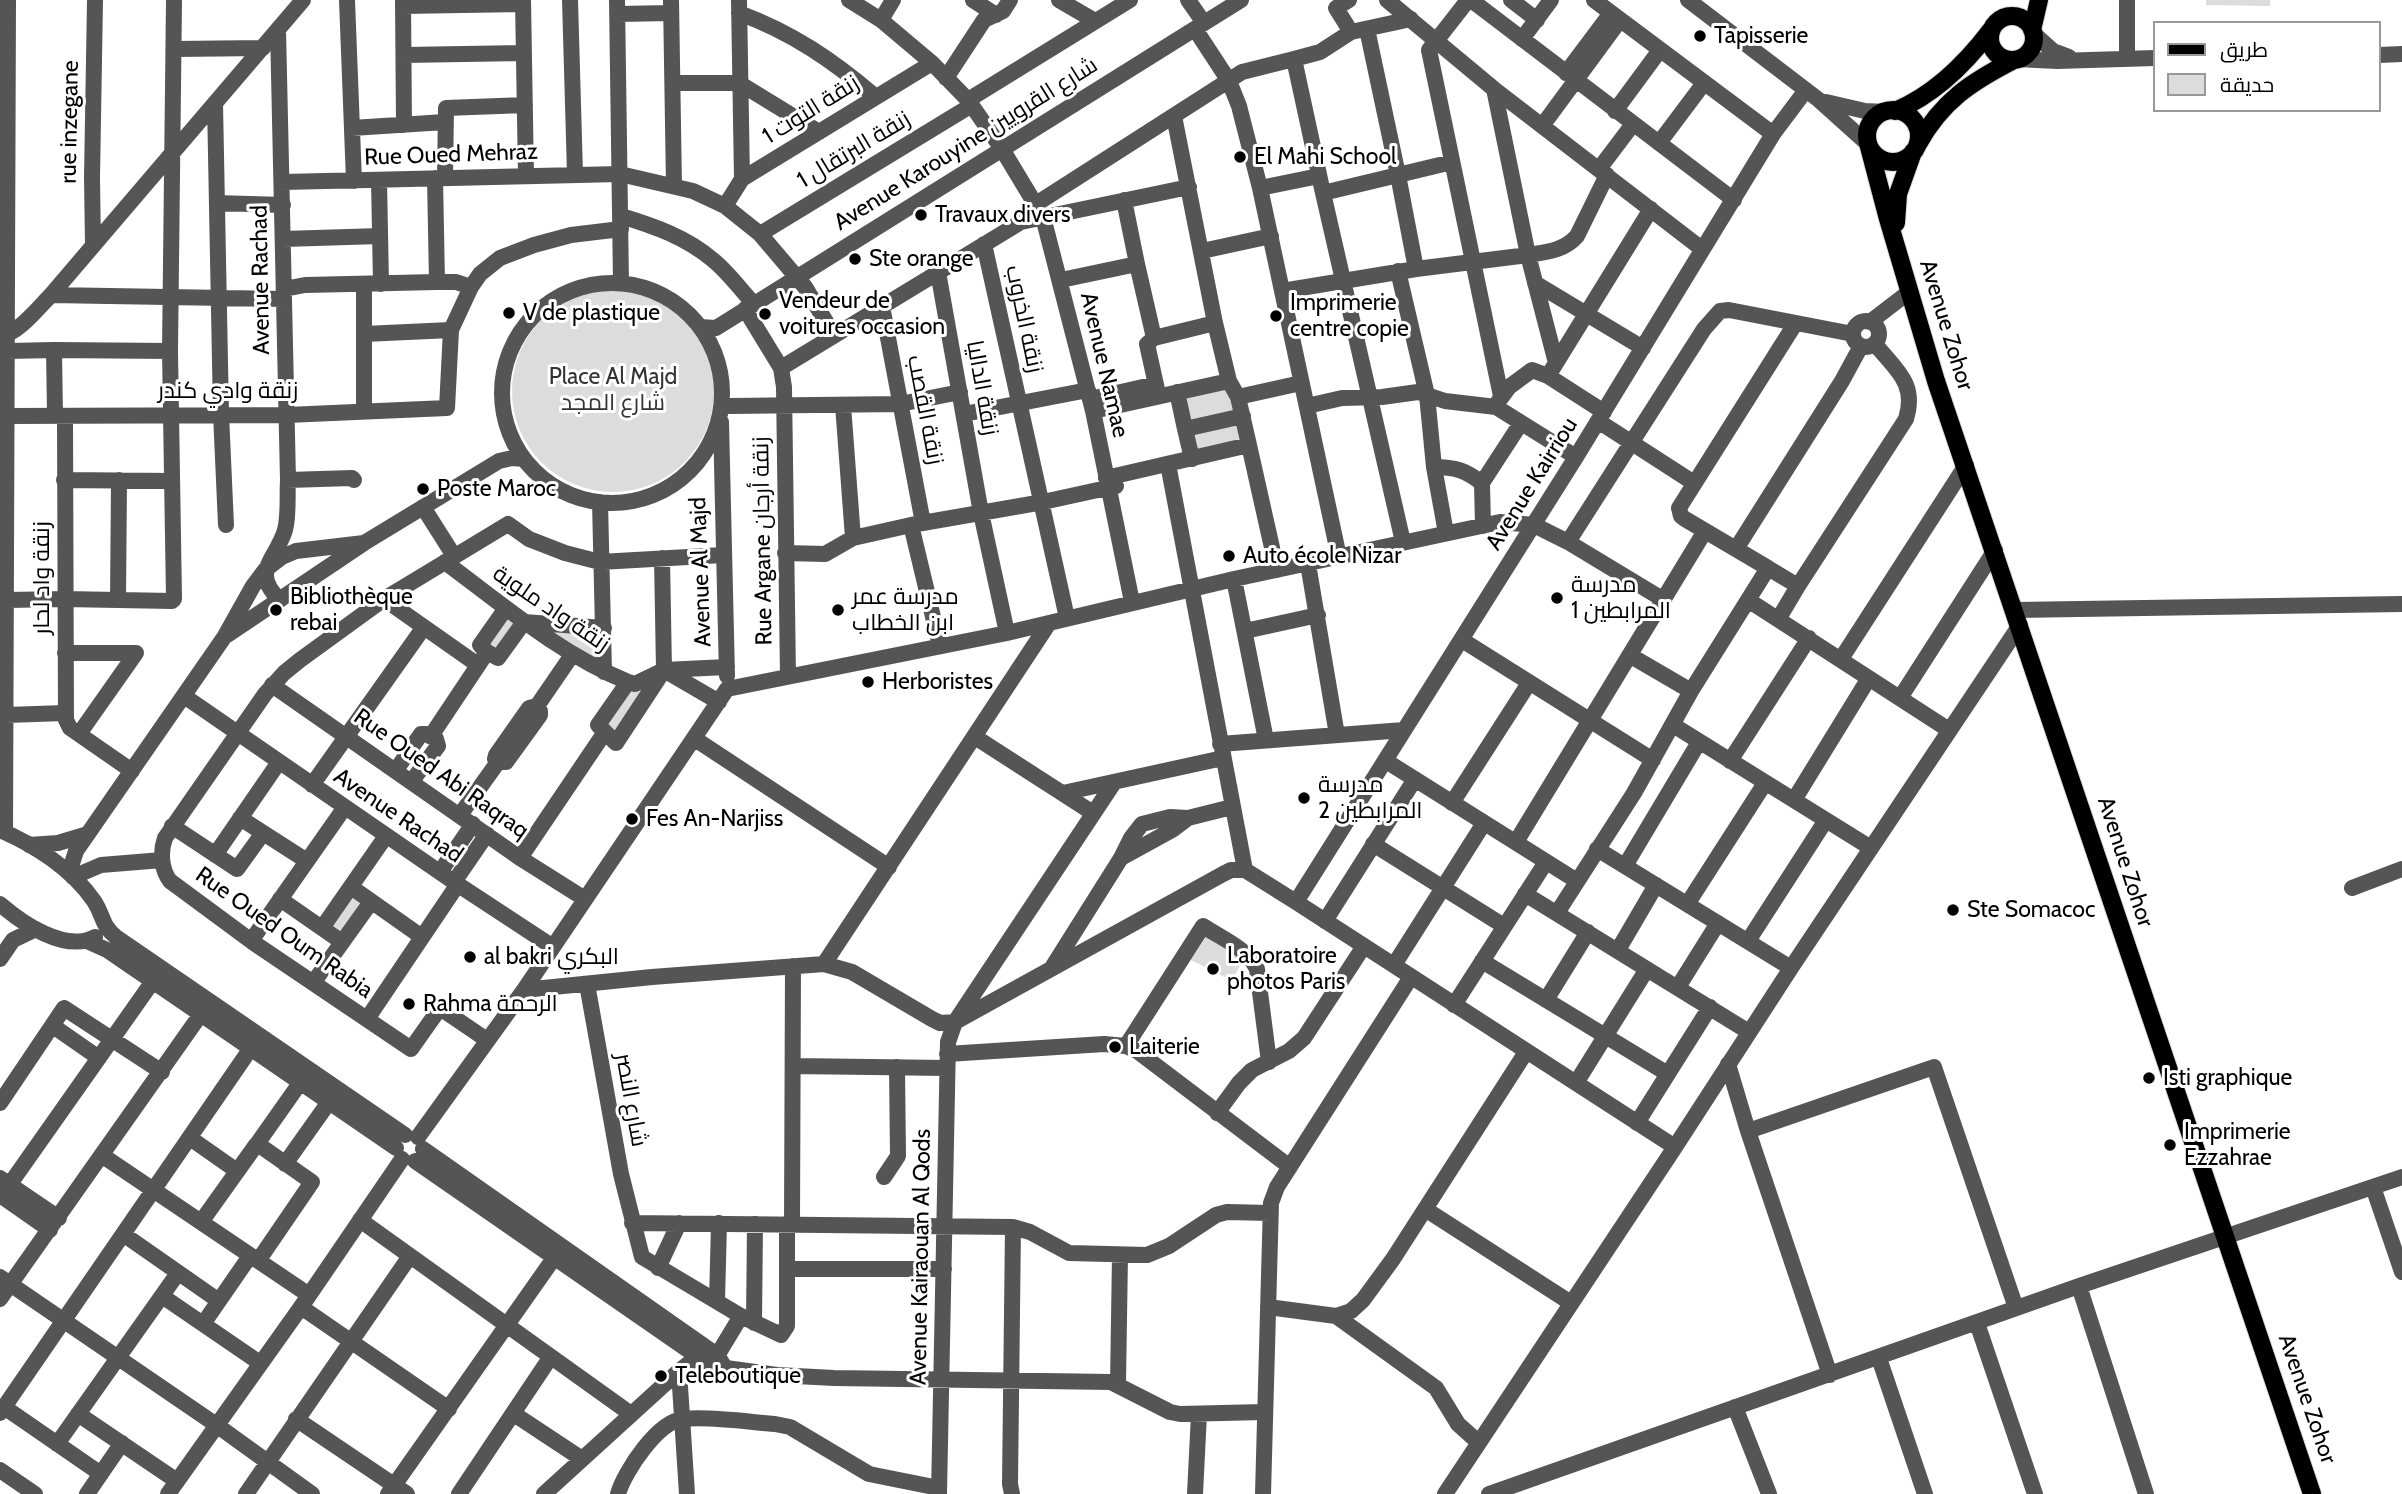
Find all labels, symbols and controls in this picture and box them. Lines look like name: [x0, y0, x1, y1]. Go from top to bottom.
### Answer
legend: [2154, 21, 2381, 112]
place label: Tapisserie: [1714, 22, 1808, 50]
marker: Tapisserie: [1692, 28, 1708, 44]
text: طريق: [2220, 37, 2268, 62]
street label: Avenue Karouyine شارع القرويين: [829, 51, 1103, 237]
street label: rue inzegane: [55, 60, 85, 184]
street label: زنقة التوت 1: [758, 69, 864, 151]
text: حديقة: [2220, 72, 2274, 97]
street label: زنقة البرتقال 1: [792, 105, 916, 195]
street label: Rue Oued Mehraz: [364, 138, 538, 172]
place label: El Mahi School: [1254, 143, 1397, 171]
marker: El Mahi School: [1232, 149, 1248, 165]
place label: Travaux divers: [935, 201, 1071, 229]
street label: Avenue Rachad: [246, 205, 276, 355]
marker: Travaux divers: [913, 207, 929, 223]
place label: Ste orange: [869, 245, 974, 273]
marker: Ste orange: [847, 251, 863, 267]
street label: Avenue Zohor: [1913, 256, 1979, 394]
street label: زنقة الخروب: [999, 263, 1049, 375]
place label: Vendeur de voitures occasion: [779, 287, 945, 341]
place label: Imprimerie centre copie: [1290, 289, 1409, 343]
street label: Avenue Namae: [1074, 290, 1134, 440]
place label: V de plastique: [523, 299, 660, 327]
marker: V de plastique: [501, 305, 517, 321]
marker: Vendeur de voitures occasion: [757, 306, 773, 322]
marker: Imprimerie centre copie: [1268, 308, 1284, 324]
street label: زنقة الداليا: [960, 338, 1004, 438]
street label: زنقة القصب: [901, 353, 949, 467]
park label: Place Al Majd شارع المجد: [549, 363, 677, 417]
street label: زنقة وادي كندر: [158, 377, 298, 405]
street label: Avenue Kairriou: [1480, 413, 1584, 555]
street label: Rue Argane زنقة أرجان: [747, 436, 779, 646]
place label: Poste Maroc: [437, 475, 556, 503]
marker: Poste Maroc: [415, 481, 431, 497]
street label: Avenue Al Majd: [685, 497, 717, 647]
street label: زنقة واد لحار: [28, 521, 56, 635]
place label: Auto école Nizar: [1243, 542, 1401, 570]
marker: Auto école Nizar: [1221, 548, 1237, 564]
street label: زنقة واد ملوية: [487, 560, 615, 658]
place label: مدرسة المرابطين 1: [1571, 571, 1671, 625]
place label: Bibliothèque rebai: [290, 583, 413, 637]
place label: مدرسة عمر ابن الخطاب: [852, 583, 959, 637]
marker: مدرسة المرابطين 1: [1549, 590, 1565, 606]
marker: Bibliothèque rebai: [268, 602, 284, 618]
marker: مدرسة عمر ابن الخطاب: [830, 602, 846, 618]
place label: Herboristes: [882, 668, 993, 696]
marker: Herboristes: [860, 674, 876, 690]
street label: Rue Oued Abi Raqraq: [348, 703, 534, 845]
street label: Avenue Rachad: [328, 763, 468, 869]
place label: مدرسة المرابطين 2: [1318, 771, 1423, 825]
marker: مدرسة المرابطين 2: [1296, 790, 1312, 806]
street label: Avenue Zohor: [2091, 793, 2159, 931]
place label: Fes An-Narjiss: [646, 805, 783, 833]
marker: Fes An-Narjiss: [624, 811, 640, 827]
street label: Rue Oued Oum Rabia: [190, 861, 378, 1005]
place label: Ste Somacoc: [1967, 896, 2095, 924]
marker: Ste Somacoc: [1945, 902, 1961, 918]
place label: Laboratoire photos Paris: [1227, 942, 1345, 996]
place label: al bakri البكري: [484, 943, 619, 971]
marker: al bakri البكري: [462, 949, 478, 965]
marker: Laboratoire photos Paris: [1205, 961, 1221, 977]
place label: Rahma الرحمة: [423, 990, 558, 1018]
marker: Rahma الرحمة: [401, 996, 417, 1012]
place label: Laiterie: [1129, 1033, 1200, 1061]
marker: Laiterie: [1107, 1039, 1123, 1055]
street label: شارع النصر: [609, 1051, 653, 1149]
place label: Isti graphique: [2163, 1064, 2292, 1092]
marker: Isti graphique: [2141, 1070, 2157, 1086]
place label: Imprimerie Ezzahrae: [2184, 1118, 2291, 1172]
street label: Avenue Kairaouan Al Qods: [905, 1129, 937, 1385]
marker: Imprimerie Ezzahrae: [2162, 1137, 2178, 1153]
street label: Avenue Zohor: [2272, 1331, 2342, 1467]
place label: Teleboutique: [675, 1362, 801, 1390]
marker: Teleboutique: [653, 1368, 669, 1384]

